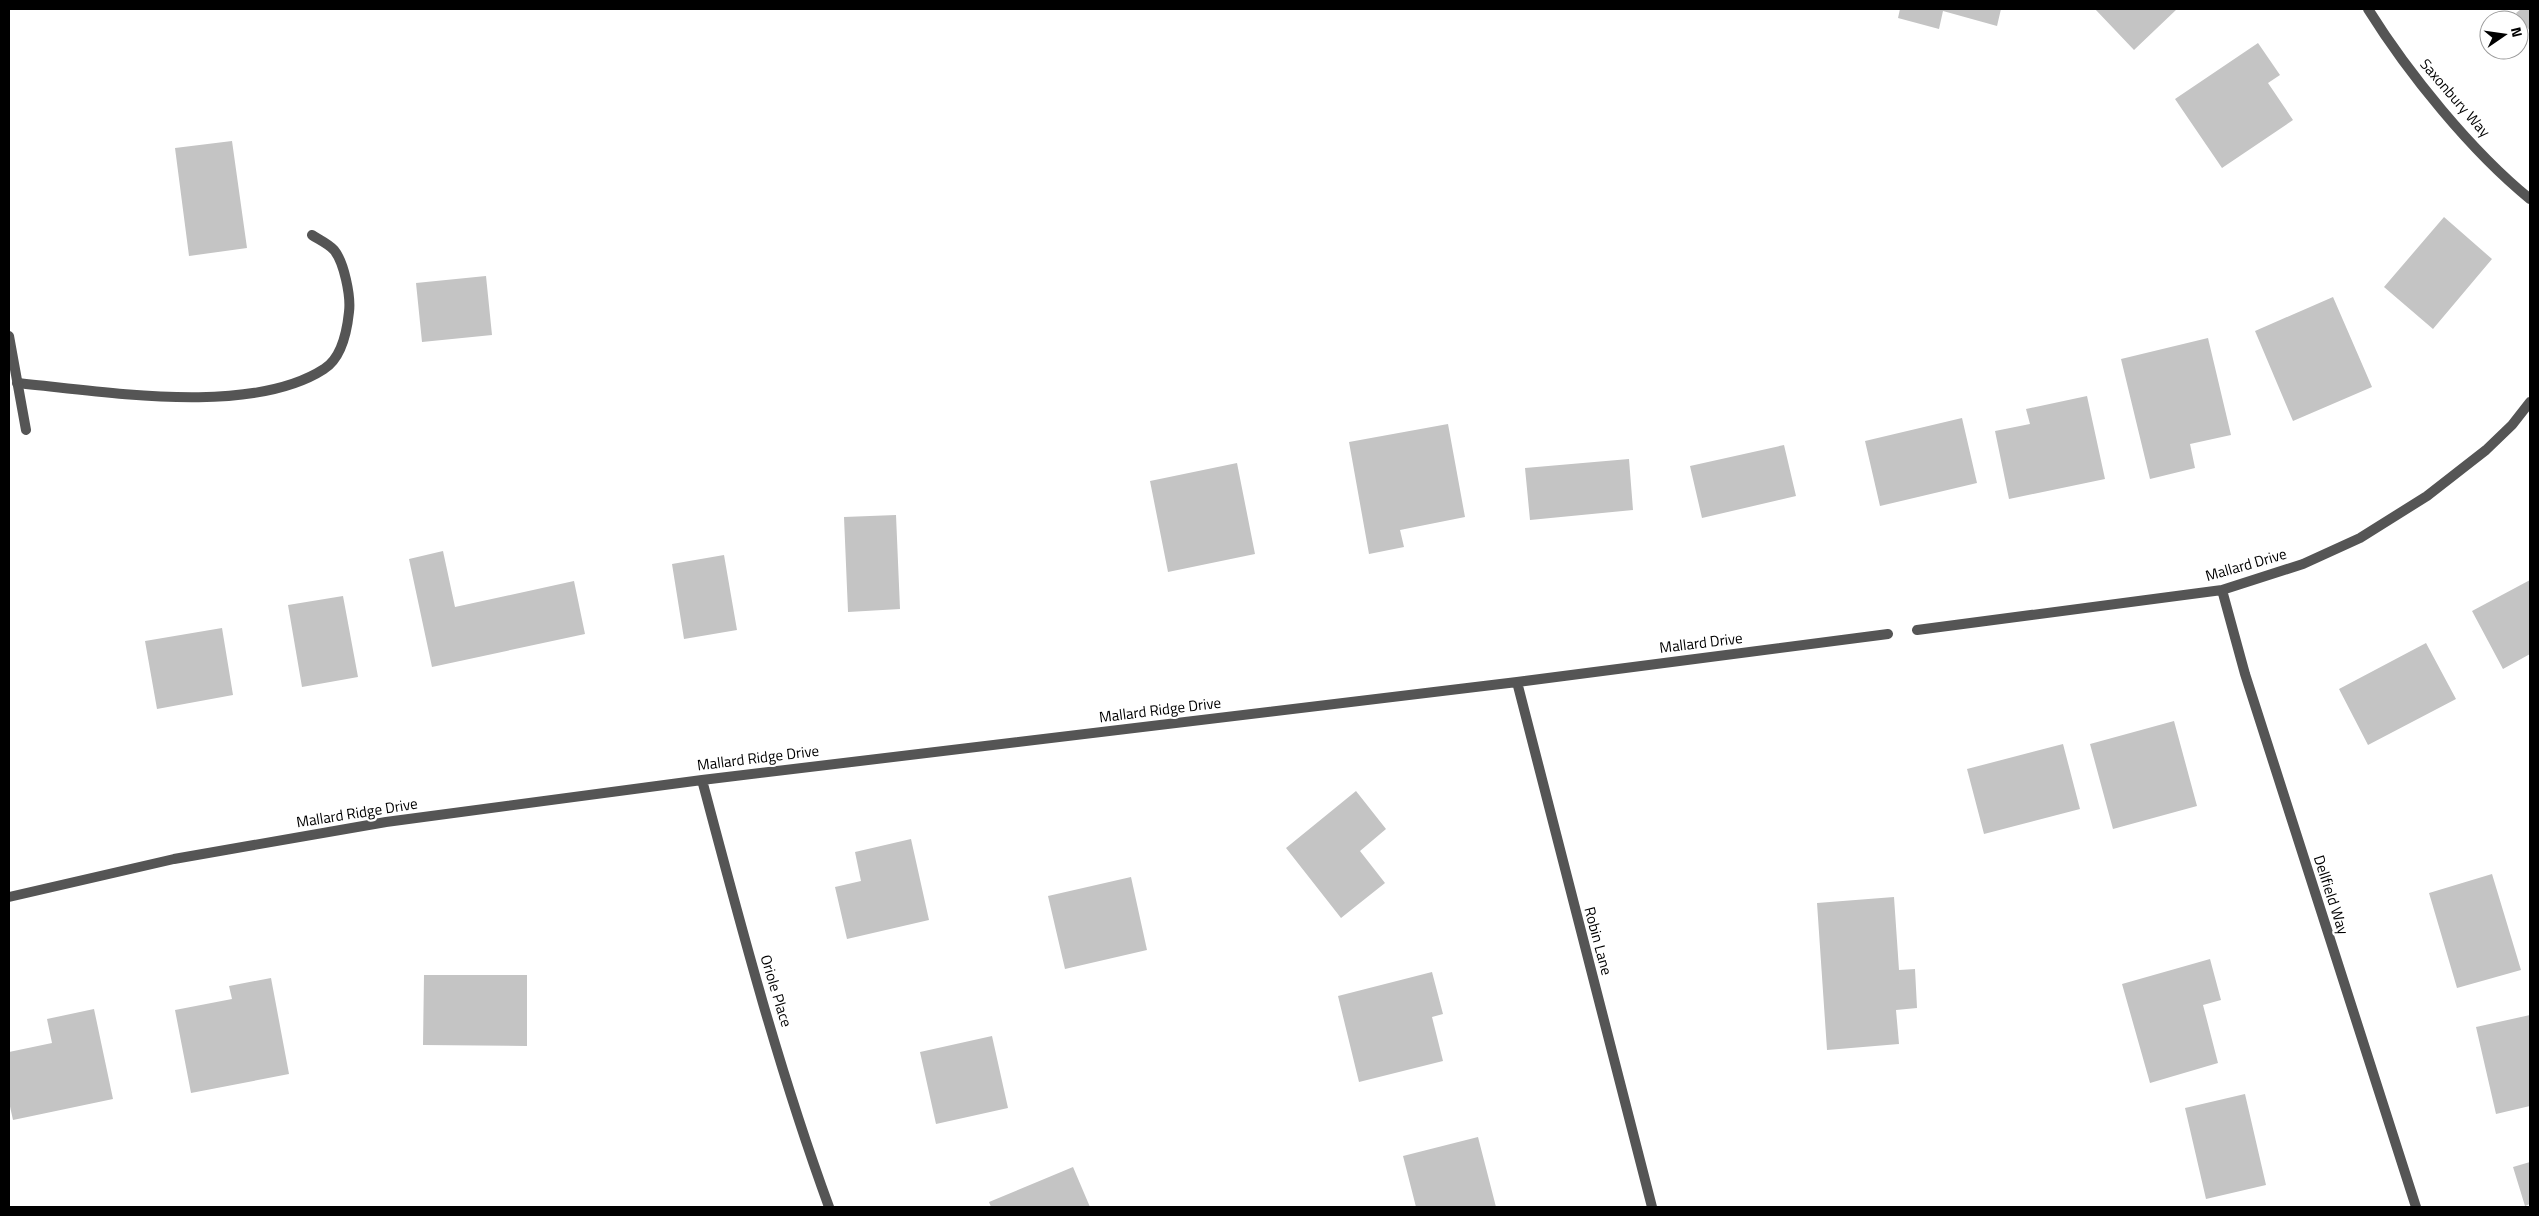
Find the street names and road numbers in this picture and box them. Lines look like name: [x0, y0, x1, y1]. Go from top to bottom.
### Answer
street label: Saxonbury Way: [2415, 53, 2496, 142]
street label: Mallard Drive: [2203, 542, 2289, 587]
street label: Mallard Drive: [1658, 626, 1744, 659]
street label: Mallard Ridge Drive: [1098, 691, 1222, 728]
street label: Mallard Ridge Drive: [696, 739, 820, 776]
street label: Mallard Ridge Drive: [295, 792, 419, 833]
street label: Dellfield Way: [2308, 852, 2355, 938]
street label: Robin Lane: [1578, 904, 1619, 978]
street label: Oriole Place: [755, 952, 798, 1030]

